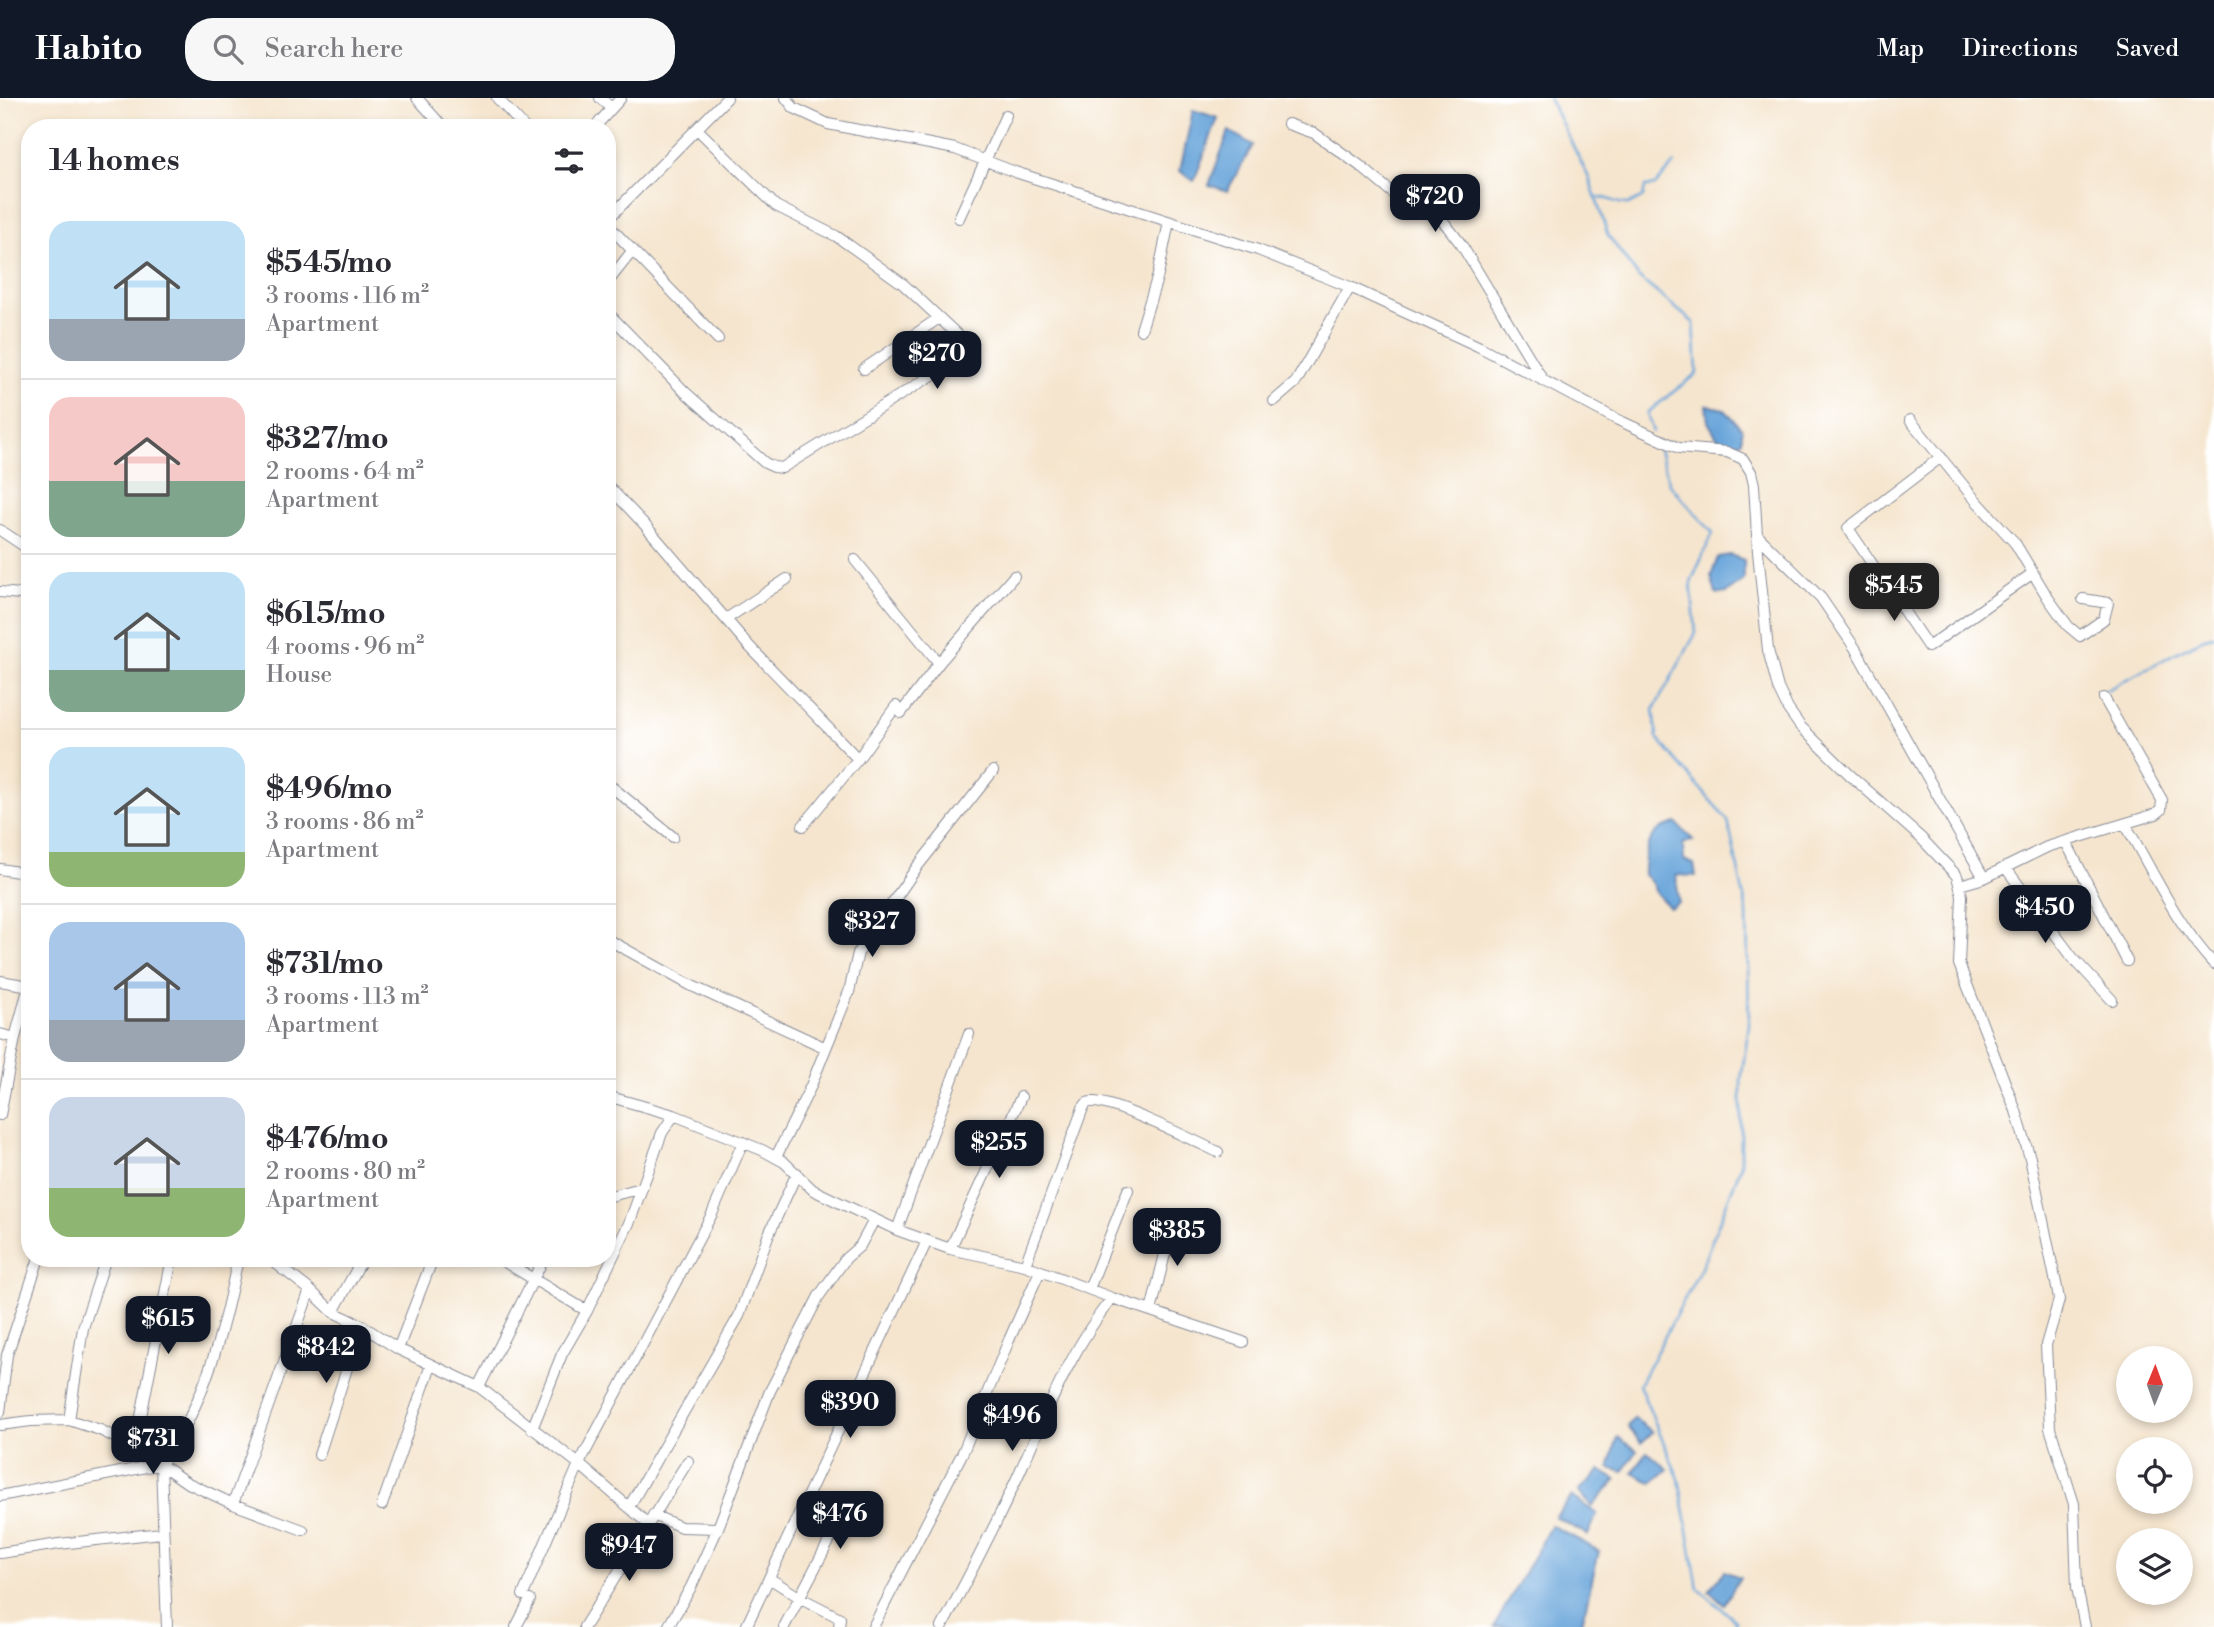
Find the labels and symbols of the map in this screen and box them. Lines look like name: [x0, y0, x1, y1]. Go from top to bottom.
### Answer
pin: $720: [1394, 174, 1476, 234]
pin: $270: [896, 331, 978, 391]
pin: $545: [1853, 564, 1935, 623]
pin: $450: [2004, 886, 2086, 945]
pin: $327: [831, 900, 913, 959]
pin: $255: [958, 1121, 1040, 1180]
pin: $385: [1136, 1208, 1218, 1268]
pin: $615: [127, 1296, 209, 1356]
pin: $842: [285, 1326, 367, 1385]
north arrow: [2116, 1346, 2193, 1423]
pin: $390: [809, 1380, 891, 1440]
pin: $496: [971, 1394, 1053, 1453]
pin: $731: [112, 1416, 194, 1476]
pin: $476: [799, 1492, 881, 1551]
pin: $947: [588, 1524, 670, 1583]

